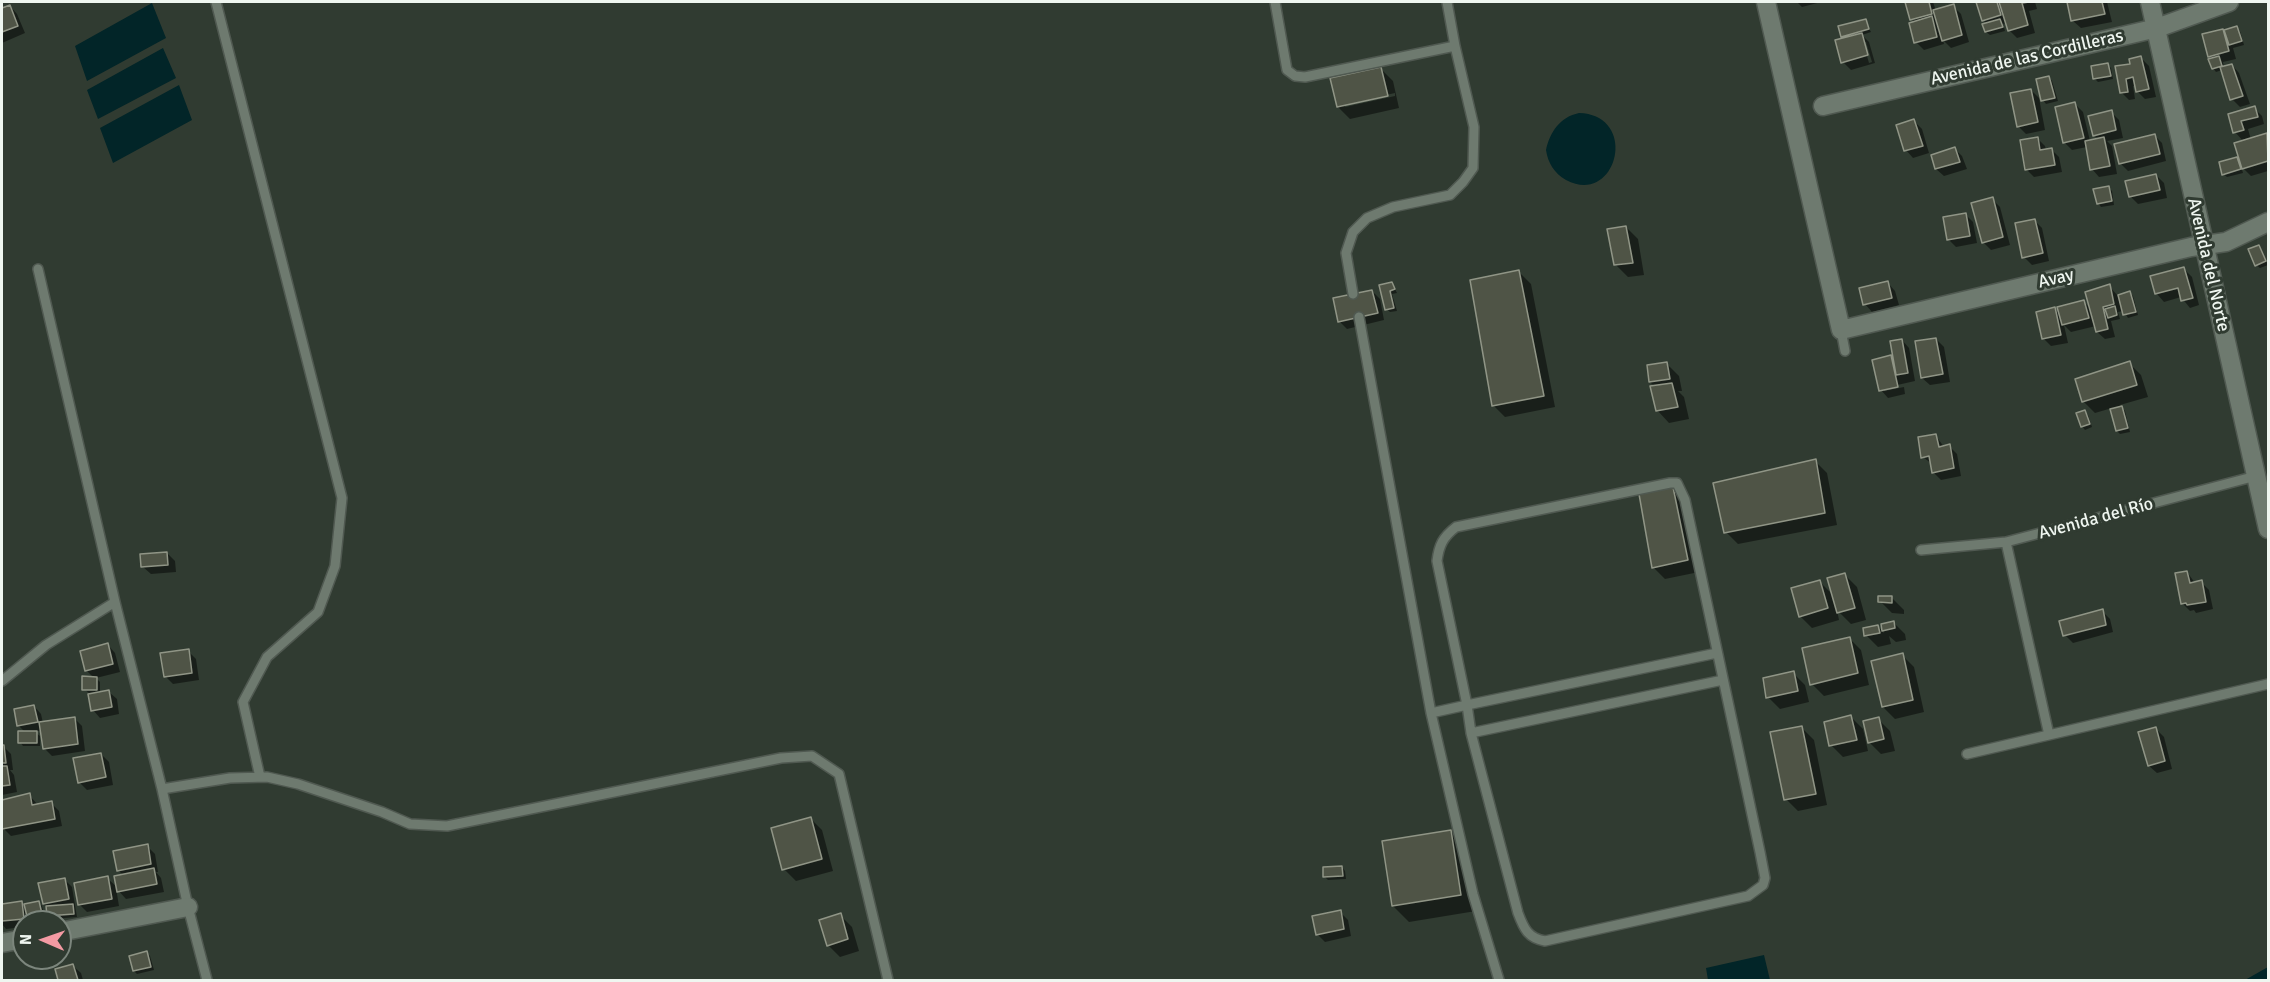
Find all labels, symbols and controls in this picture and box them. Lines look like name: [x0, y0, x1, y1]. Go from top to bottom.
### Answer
street label: Avenida de las Cordilleras: [1928, 25, 2126, 91]
street label: Avenida del Norte: [2182, 196, 2234, 334]
street label: Avay: [2036, 264, 2076, 294]
street label: Avenida del Río: [2036, 493, 2156, 545]
north arrow: [12, 910, 72, 970]
text: N: [16, 934, 36, 945]

